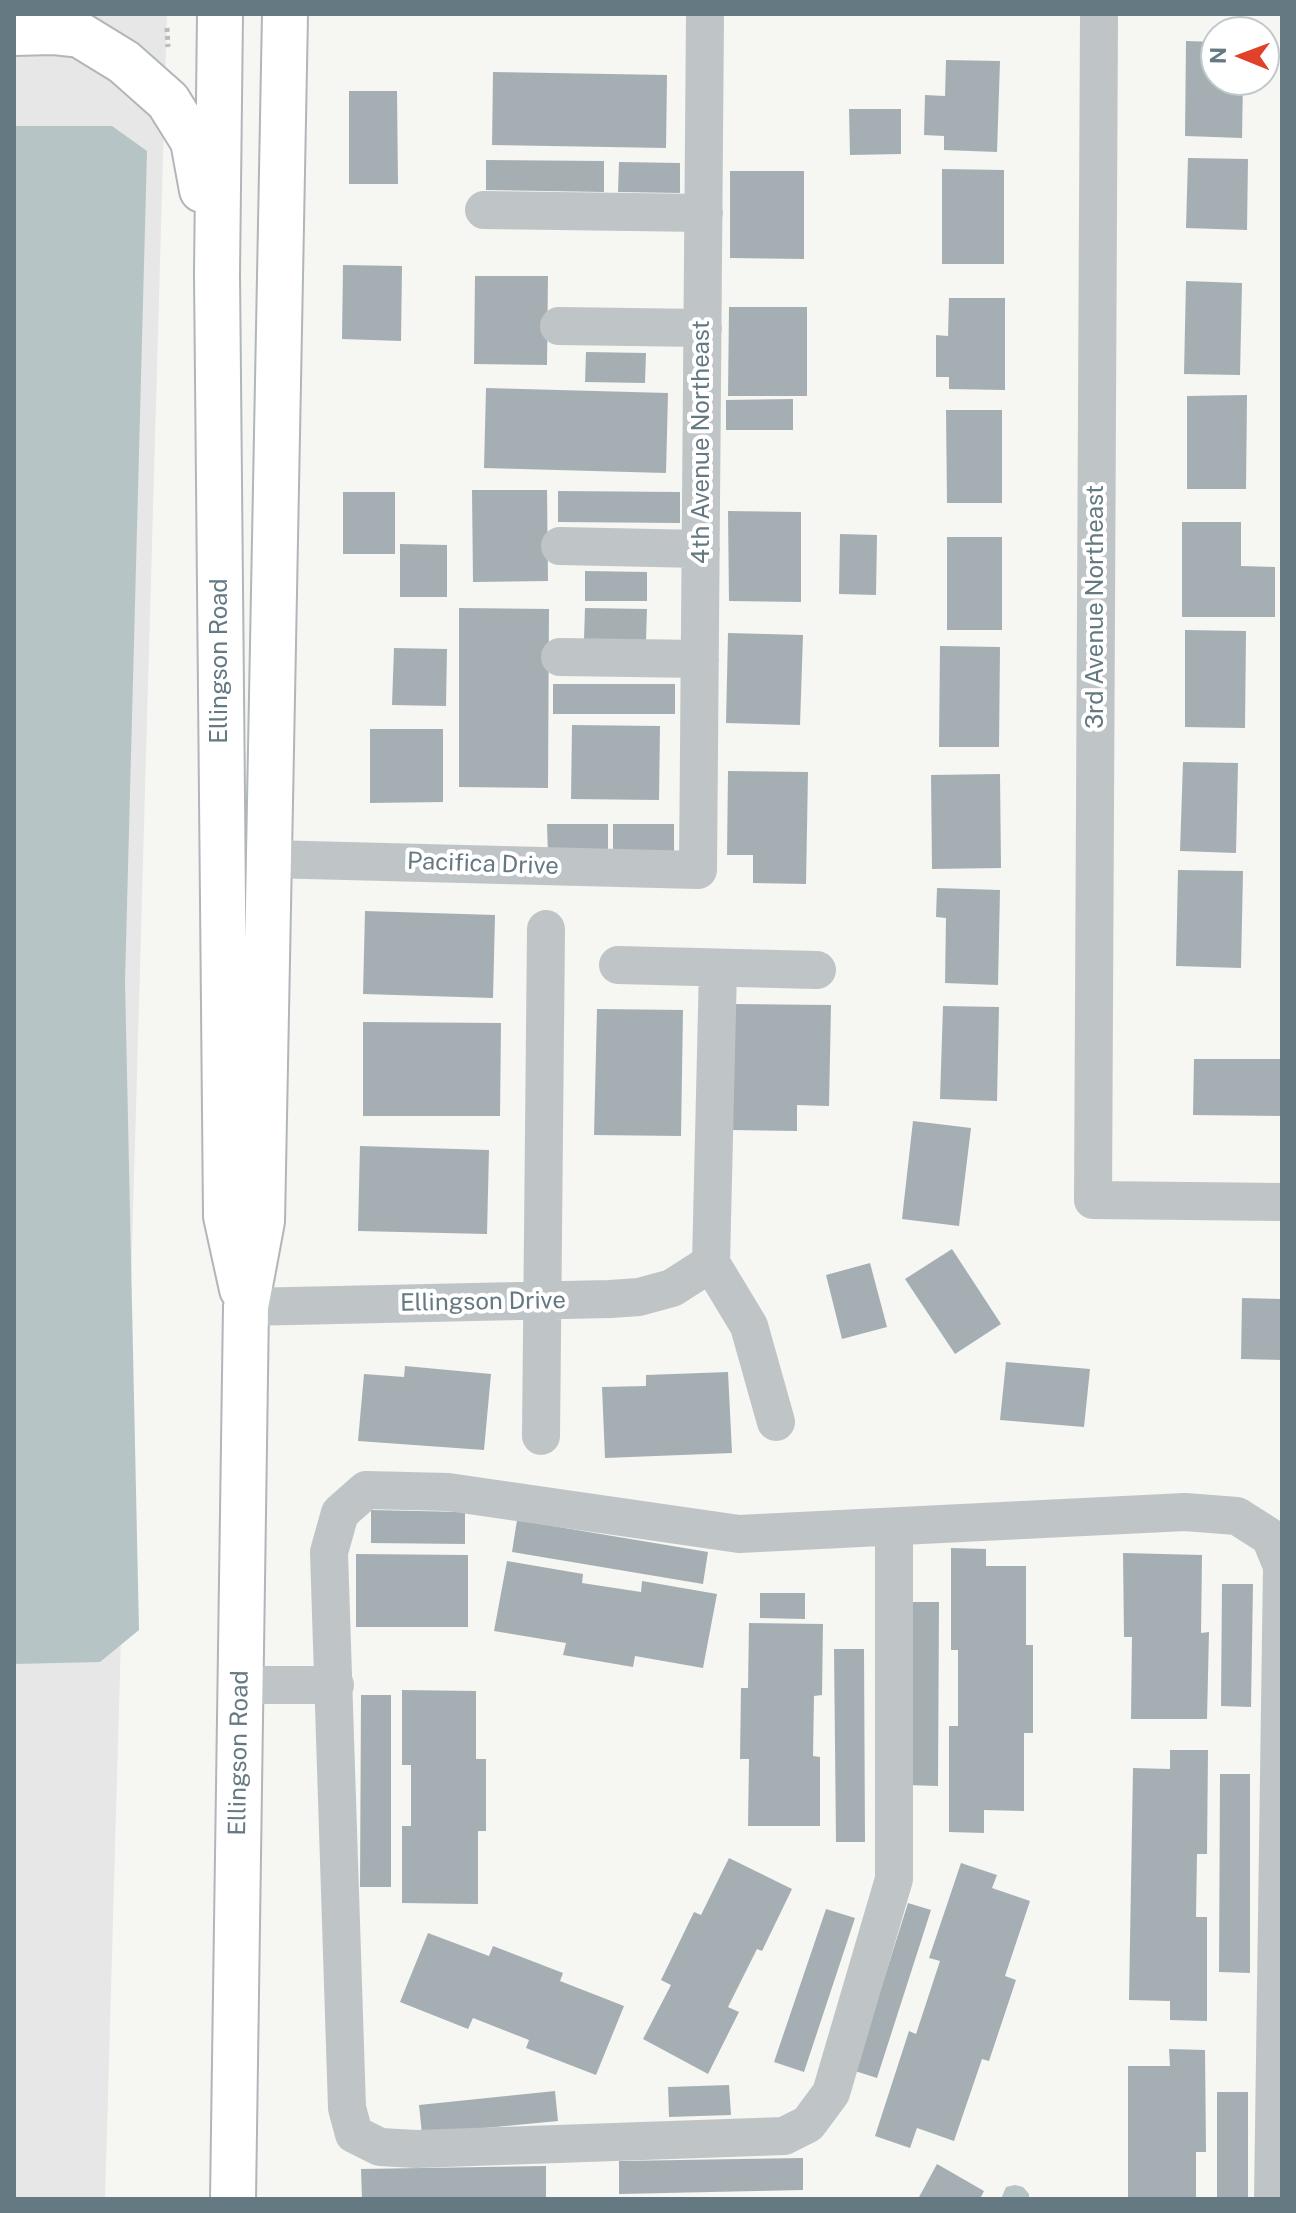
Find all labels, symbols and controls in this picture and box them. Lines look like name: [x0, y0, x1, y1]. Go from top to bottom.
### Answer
north arrow: [1200, 16, 1280, 96]
text: N: [1205, 47, 1231, 64]
street label: 4th Avenue Northeast: [688, 320, 716, 564]
street label: 3rd Avenue Northeast: [1082, 485, 1110, 729]
street label: Ellingson Road: [206, 578, 234, 744]
street label: Pacifica Drive: [407, 847, 559, 881]
street label: Ellingson Drive: [400, 1286, 566, 1318]
street label: Ellingson Road: [223, 1670, 255, 1836]

